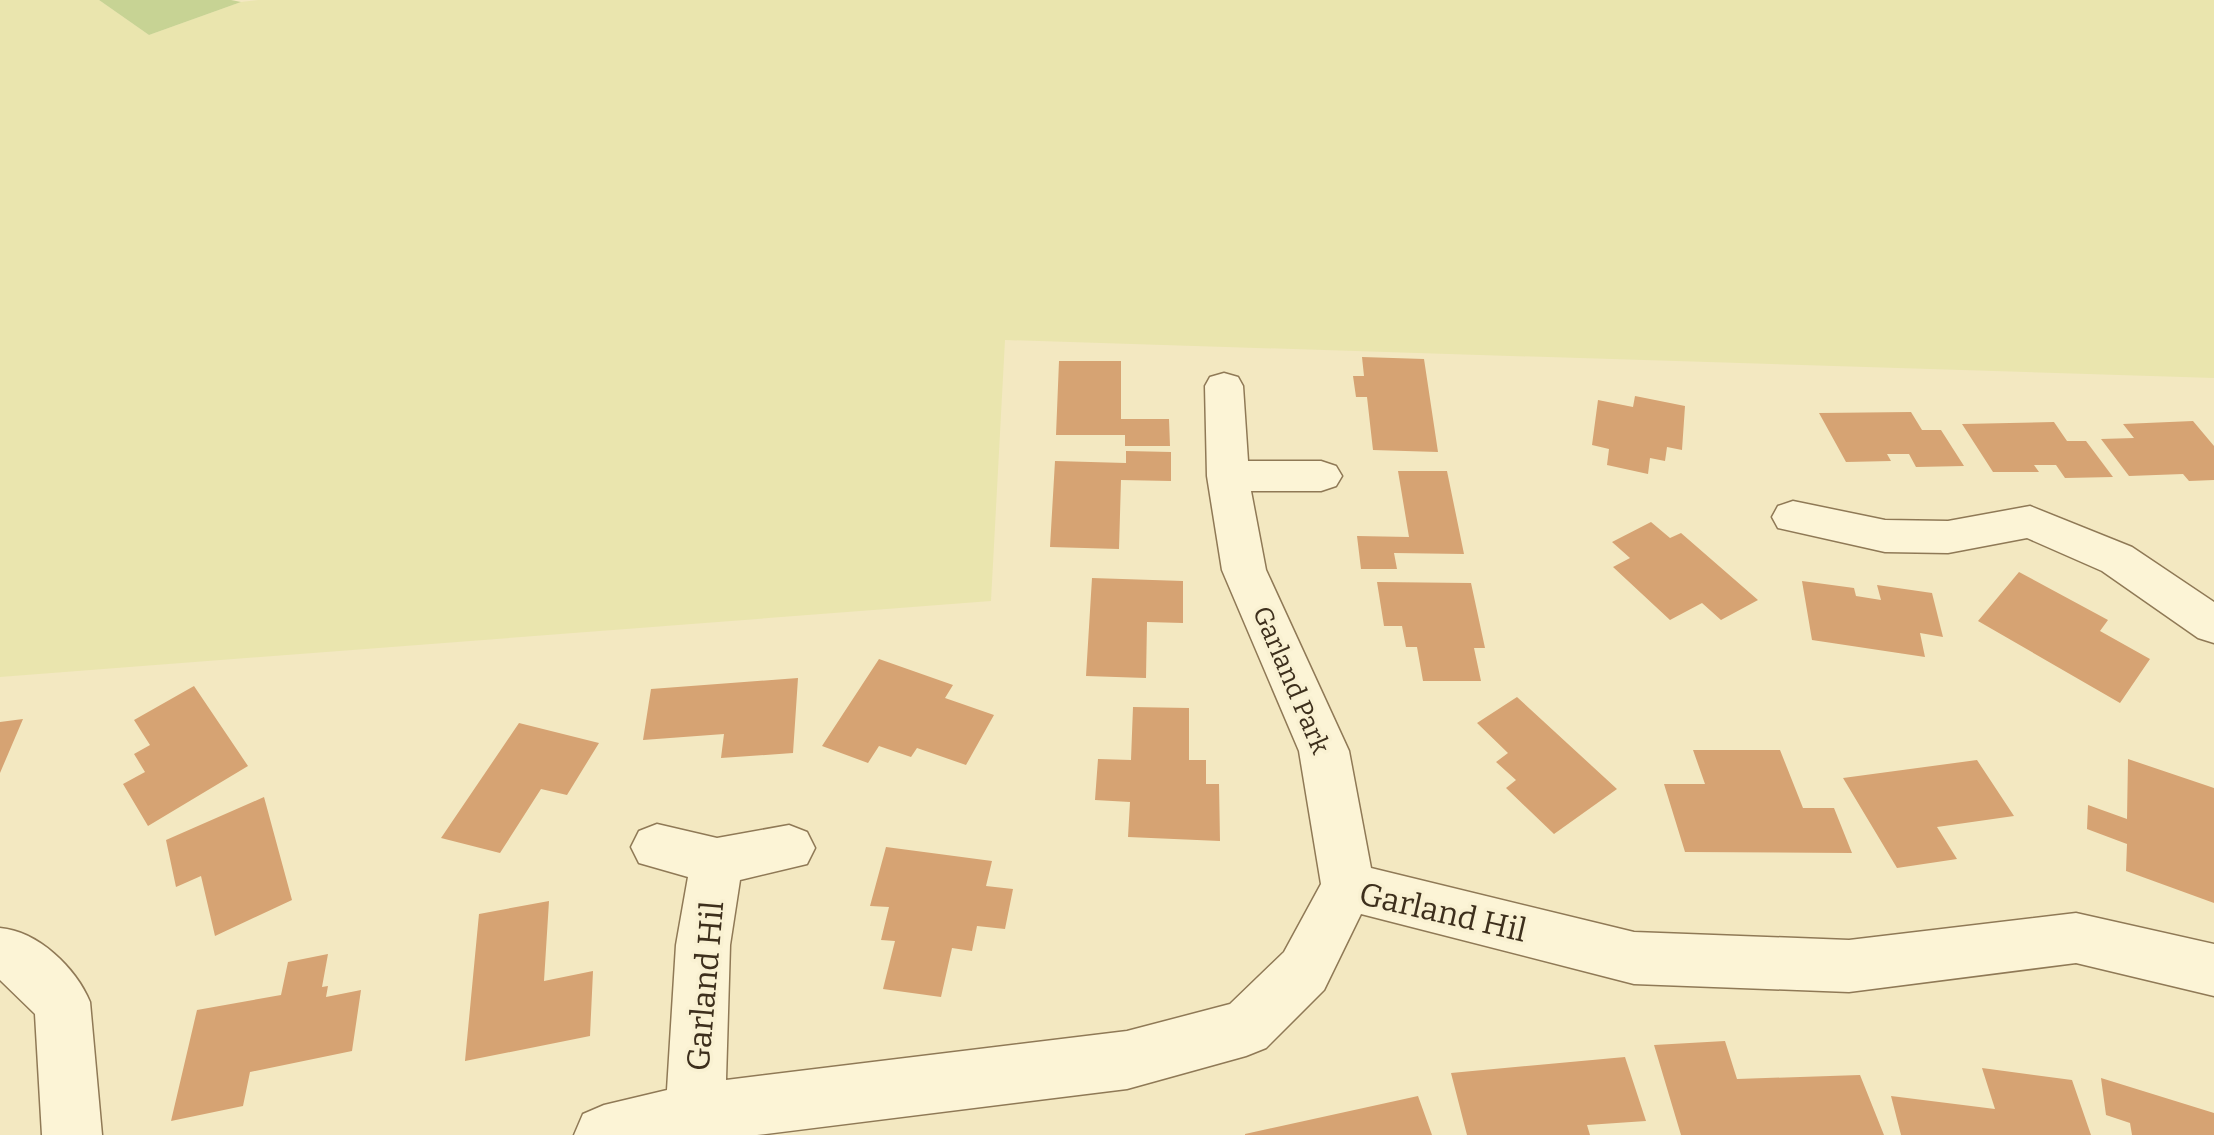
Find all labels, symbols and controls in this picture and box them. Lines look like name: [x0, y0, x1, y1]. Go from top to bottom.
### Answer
street label: Garland Park: [1246, 602, 1336, 759]
street label: Garland Hil: [1356, 874, 1530, 950]
street label: Garland Hil: [679, 899, 731, 1073]

